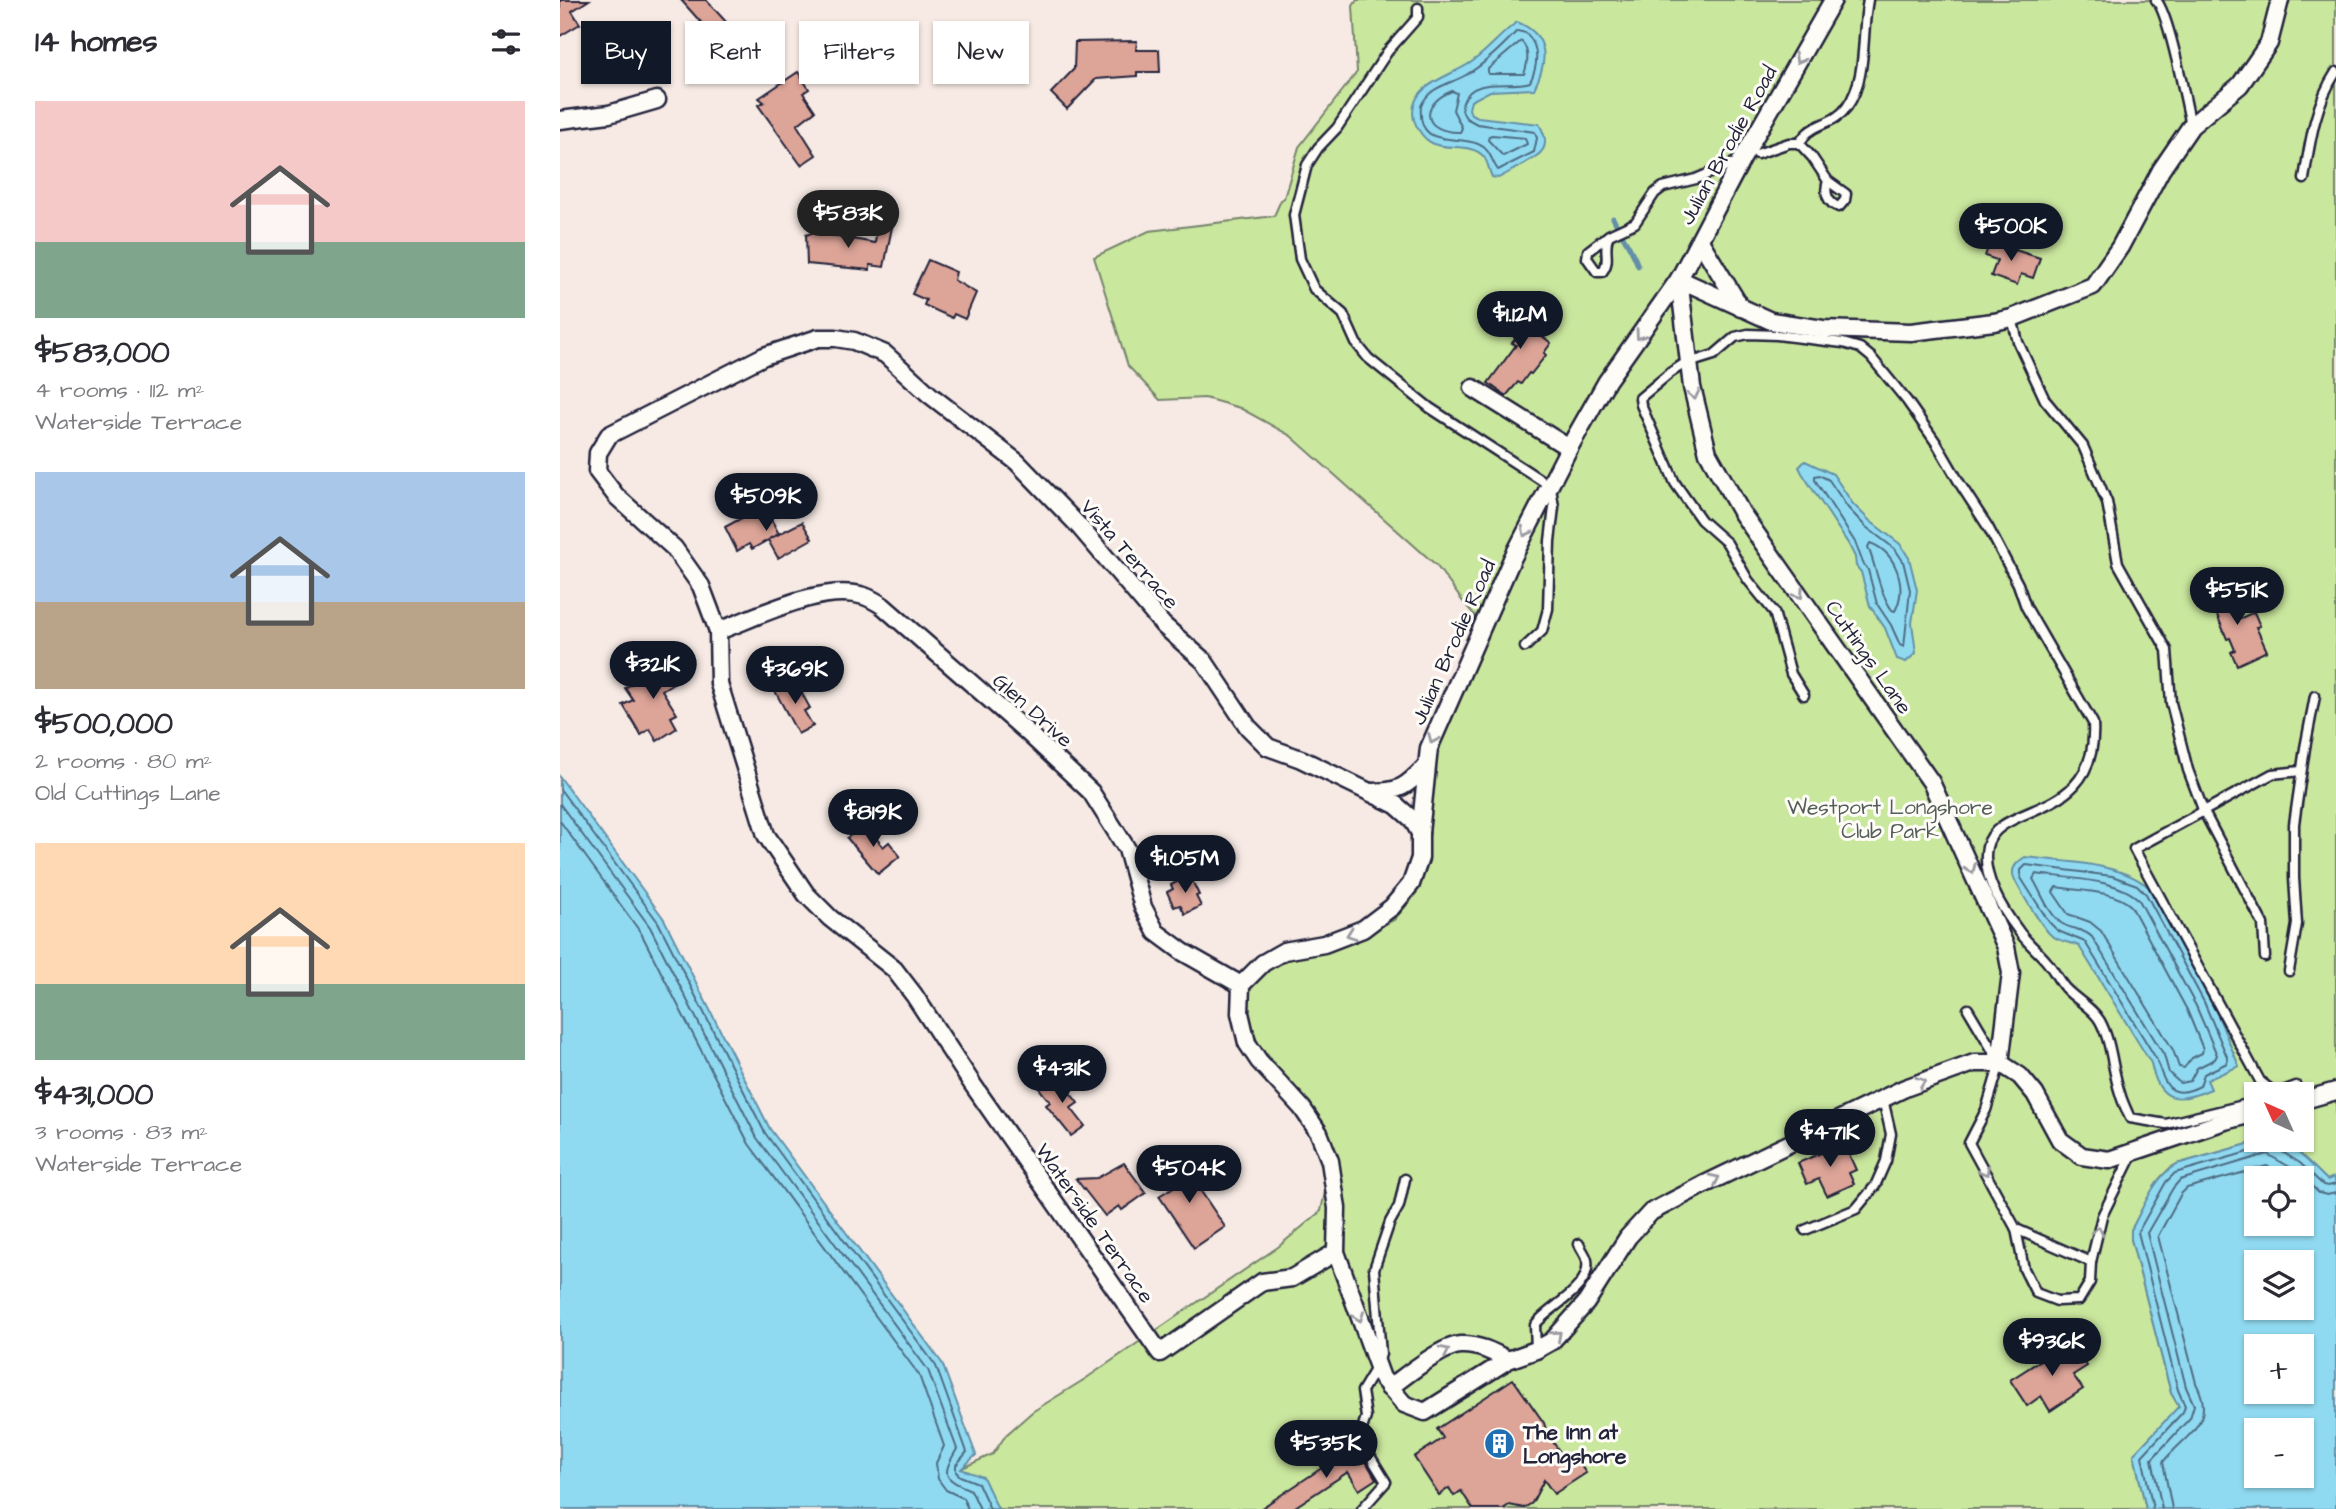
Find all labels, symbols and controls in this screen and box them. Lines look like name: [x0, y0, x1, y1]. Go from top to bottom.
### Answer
text: 14 homes: [35, 21, 158, 63]
chip: Buy: [581, 21, 671, 84]
chip: Rent: [685, 21, 785, 84]
chip: Filters: [799, 21, 919, 84]
chip: New: [933, 21, 1029, 84]
icon: filters: [487, 23, 525, 61]
one-way arrow: [1794, 52, 1807, 65]
street label: Julian Brodie Road: [1673, 60, 1784, 230]
icon: home: [217, 147, 343, 273]
pin: $583K: [799, 190, 897, 250]
text: $583K: [813, 197, 883, 229]
pin: $500K: [1962, 204, 2060, 263]
text: $500K: [1975, 210, 2047, 242]
pin: $1.12M: [1463, 292, 1577, 351]
text: $1.12M: [1493, 298, 1547, 330]
one-way arrow: [1636, 327, 1648, 340]
text: $583,000: [35, 332, 170, 374]
text: 4 rooms · 112 m²: [35, 374, 204, 406]
one-way arrow: [1686, 389, 1701, 401]
text: Waterside Terrace: [35, 406, 242, 438]
pin: $509K: [717, 474, 815, 533]
text: $509K: [731, 480, 801, 512]
street label: Vista Terrace: [1074, 493, 1186, 616]
icon: home: [217, 518, 343, 644]
one-way arrow: [1521, 525, 1535, 537]
street label: Julian Brodie Road: [1404, 555, 1503, 729]
pin: $551K: [2188, 568, 2286, 627]
text: $551K: [2206, 574, 2268, 606]
one-way arrow: [1791, 586, 1803, 599]
street label: Cuttings Lane: [1817, 594, 1919, 721]
pin: $321K: [604, 642, 702, 701]
pin: $369K: [746, 646, 844, 706]
text: $321K: [626, 648, 680, 680]
text: $369K: [762, 653, 828, 685]
street label: Glen Drive: [986, 667, 1079, 754]
text: $500,000: [35, 703, 173, 745]
one-way arrow: [1427, 732, 1441, 744]
text: 2 rooms · 80 m²: [35, 745, 212, 777]
text: Old Cuttings Lane: [35, 777, 221, 809]
pin: $819K: [824, 790, 922, 849]
park label: Westport Longshore Club Park: [1787, 793, 1993, 846]
text: $819K: [844, 796, 902, 828]
pin: $1.05M: [1128, 836, 1242, 895]
text: $1.05M: [1151, 842, 1219, 874]
one-way arrow: [1962, 862, 1976, 874]
icon: home: [217, 889, 343, 1015]
one-way arrow: [1345, 926, 1357, 940]
pin: $431K: [1013, 1046, 1111, 1105]
text: $431K: [1033, 1052, 1091, 1084]
text: $431,000: [35, 1074, 153, 1116]
one-way arrow: [1915, 1077, 1927, 1091]
north arrow: [2244, 1082, 2314, 1152]
map controls: [2244, 1082, 2314, 1488]
pin: $471K: [1781, 1110, 1879, 1169]
text: 3 rooms · 83 m²: [35, 1116, 208, 1148]
text: $471K: [1800, 1116, 1860, 1148]
street label: Waterside Terrace: [1028, 1138, 1161, 1309]
pin: $504K: [1140, 1146, 1238, 1205]
text: Waterside Terrace: [35, 1148, 242, 1180]
text: $504K: [1152, 1152, 1226, 1184]
one-way arrow: [1977, 1164, 1990, 1176]
button: locate: [2244, 1166, 2314, 1236]
one-way arrow: [1708, 1173, 1720, 1187]
one-way arrow: [2090, 1225, 2104, 1237]
button: layers: [2244, 1250, 2314, 1320]
one-way arrow: [1351, 1310, 1365, 1322]
pin: $936K: [2003, 1318, 2101, 1378]
text: $936K: [2019, 1325, 2085, 1357]
one-way arrow: [1549, 1331, 1562, 1343]
button: +: [2244, 1334, 2314, 1404]
one-way arrow: [1438, 1346, 1450, 1360]
place label: The Inn at Longshore: [1522, 1418, 1627, 1473]
button: −: [2244, 1418, 2314, 1488]
pin: $535K: [1277, 1420, 1375, 1480]
text: $535K: [1291, 1427, 1362, 1459]
building icon: The Inn at Longshore: [1483, 1427, 1517, 1461]

